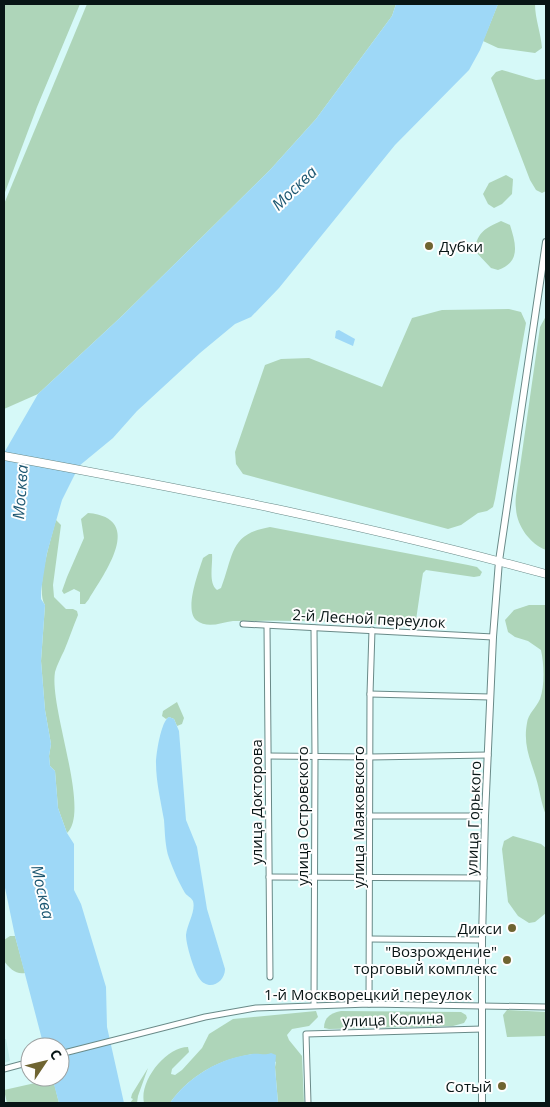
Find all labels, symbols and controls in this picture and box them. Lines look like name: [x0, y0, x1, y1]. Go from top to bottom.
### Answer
water label: Москва: [267, 161, 321, 215]
place label: Дубки: [439, 236, 483, 256]
marker: Дубки: [423, 240, 435, 252]
water label: Москва: [7, 464, 33, 520]
street label: 2-й Лесной переулок: [292, 604, 446, 632]
street label: улица Докторова: [246, 739, 266, 865]
street label: улица Островского: [292, 746, 312, 886]
street label: улица Маяковского: [348, 746, 368, 888]
street label: улица Горького: [461, 760, 485, 876]
water label: Москва: [26, 863, 60, 921]
place label: Дикси: [458, 918, 502, 938]
marker: Дикси: [506, 922, 518, 934]
place label: "Возрождение" торговый комплекс: [354, 941, 497, 978]
marker: "Возрождение" торговый комплекс: [501, 954, 513, 966]
street label: 1-й Москворецкий переулок: [264, 984, 472, 1004]
street label: улица Колина: [342, 1007, 444, 1031]
north arrow: [20, 1037, 70, 1087]
text: С: [46, 1045, 66, 1063]
place label: Сотый: [445, 1076, 492, 1096]
marker: Сотый: [496, 1080, 508, 1092]

